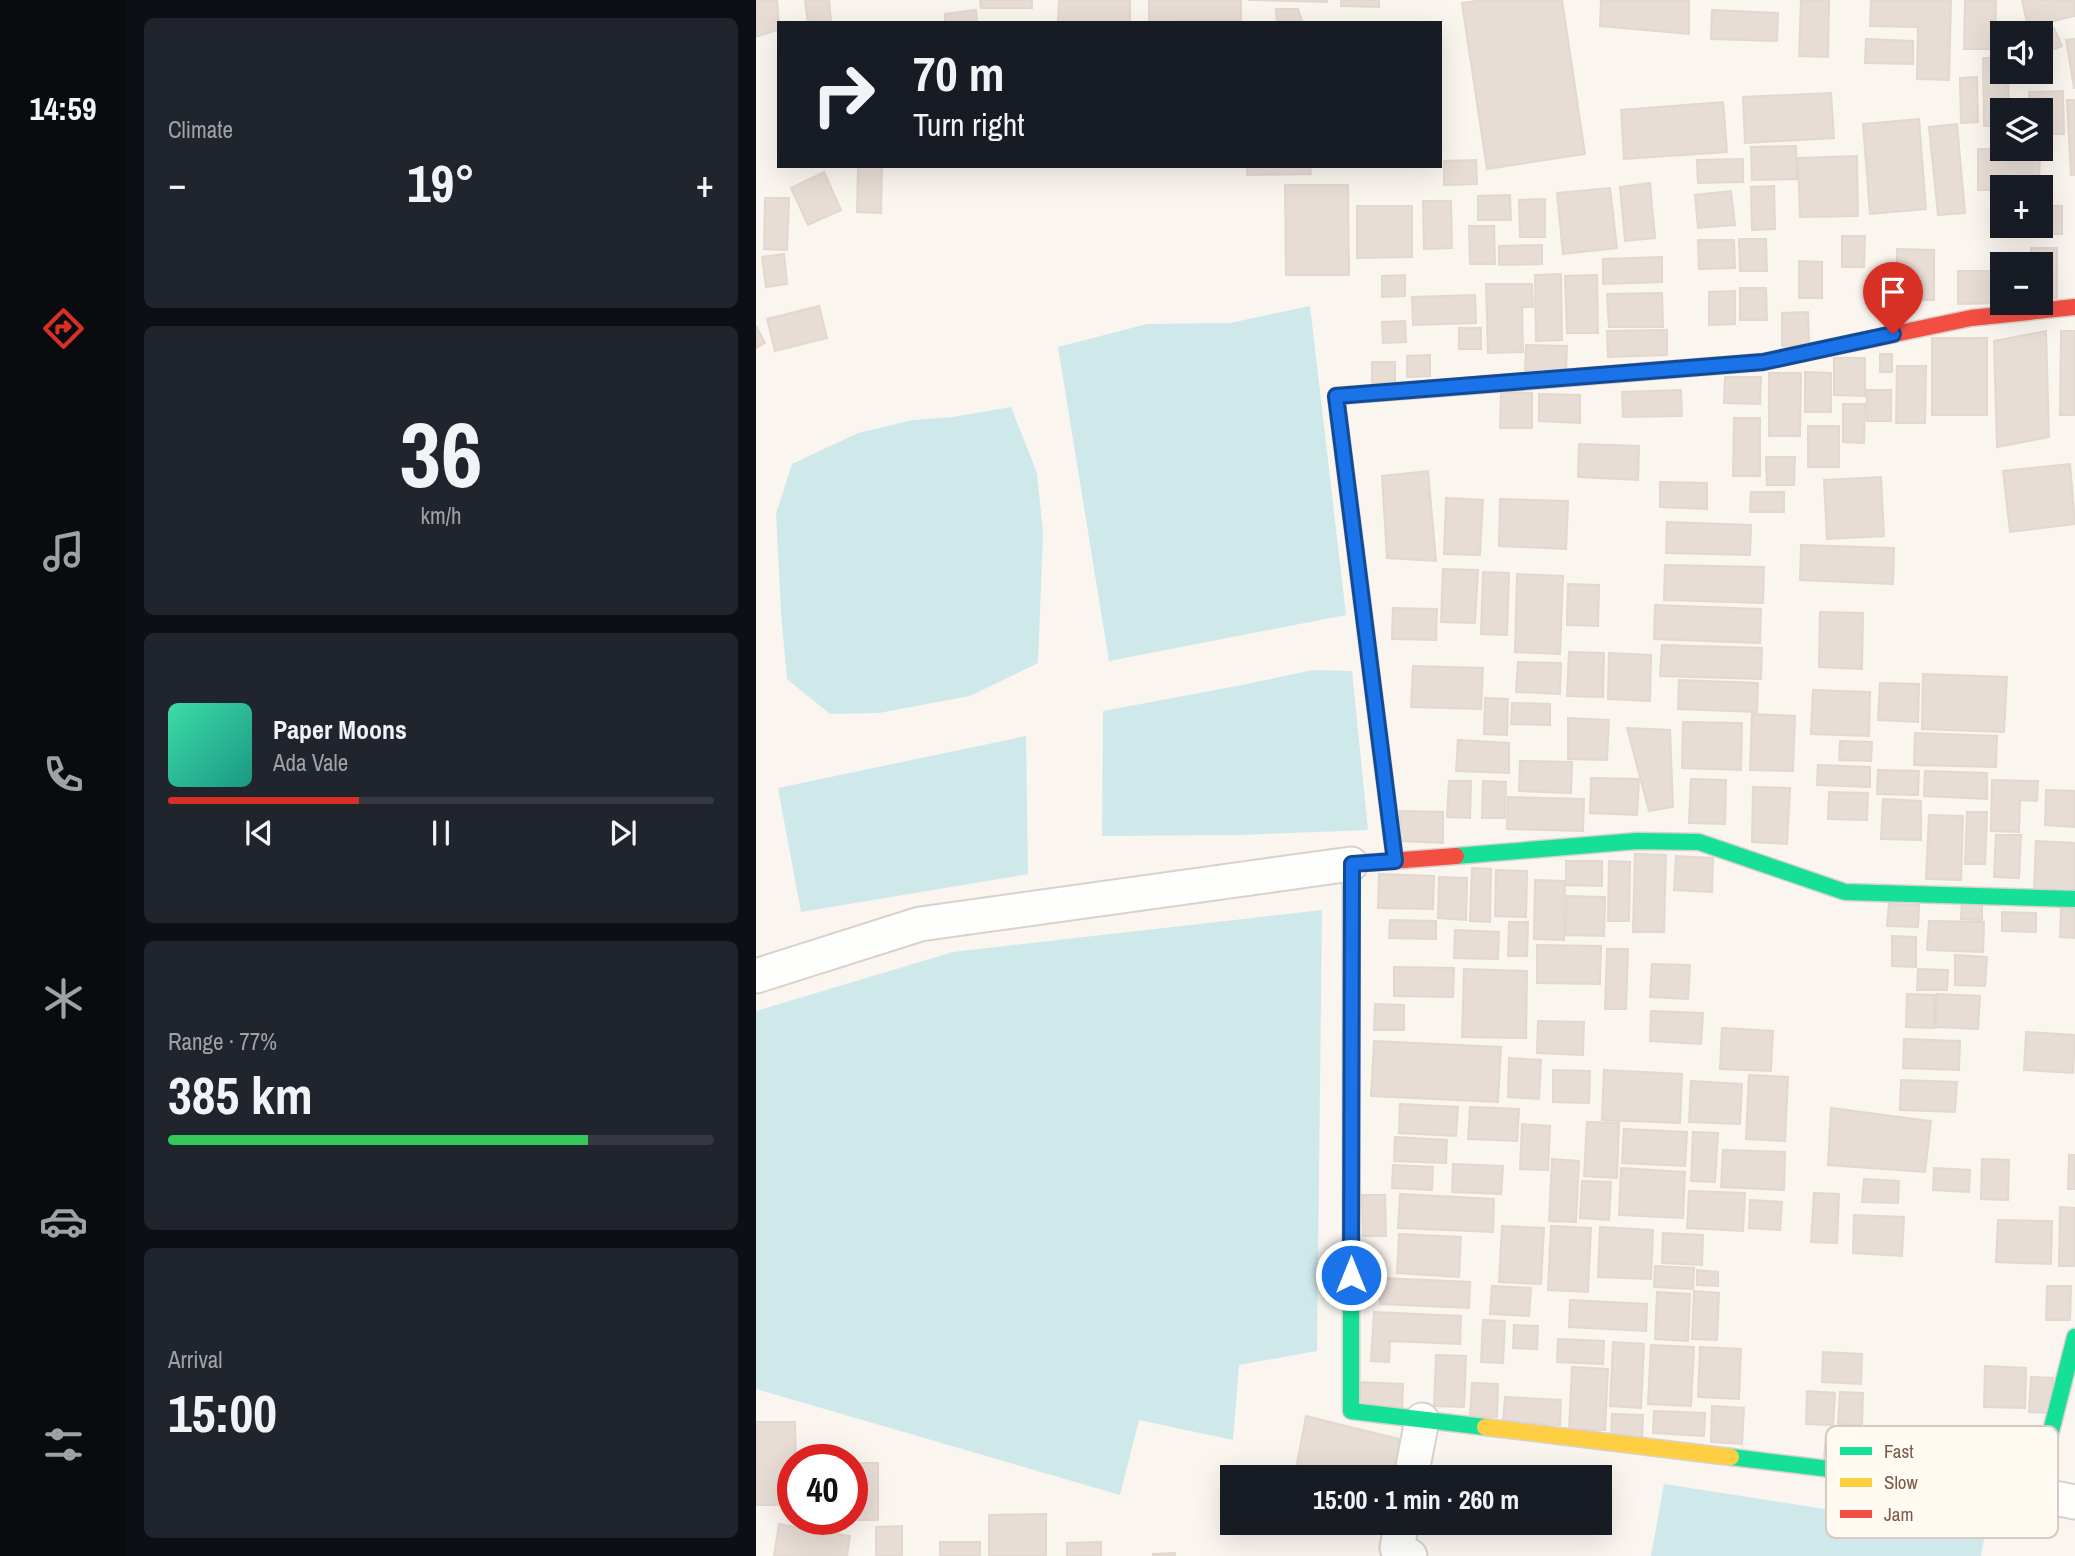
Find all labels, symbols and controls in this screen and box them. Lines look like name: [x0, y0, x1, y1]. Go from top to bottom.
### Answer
map controls: [1990, 21, 2053, 315]
button: sound: [1990, 21, 2053, 84]
text: 70 m: [913, 40, 1005, 106]
icon: right: [798, 49, 889, 140]
text: 14:59: [29, 87, 97, 130]
button: layers: [1990, 98, 2053, 161]
text: Turn right: [913, 103, 1025, 146]
text: Climate: [168, 114, 233, 145]
text: 19°: [407, 148, 475, 218]
text: −: [168, 158, 186, 209]
text: +: [696, 158, 714, 209]
button: +: [1990, 175, 2053, 238]
button: −: [1990, 252, 2053, 315]
pin: [1863, 262, 1923, 334]
icon: arrive: [1874, 273, 1912, 311]
icon: directions: [39, 304, 88, 353]
text: 36: [400, 393, 483, 515]
text: km/h: [421, 500, 461, 531]
icon: music: [39, 527, 88, 576]
text: Paper Moons: [273, 712, 407, 747]
text: Ada Vale: [273, 747, 348, 778]
icon: phone: [39, 750, 88, 799]
icon: previous: [240, 814, 278, 852]
icon: pause: [422, 814, 460, 852]
icon: next: [604, 814, 642, 852]
icon: climate: [39, 974, 88, 1023]
text: Range · 77%: [168, 1026, 277, 1057]
text: 385 km: [168, 1060, 313, 1130]
icon: car: [39, 1197, 88, 1246]
position arrow: [1314, 1238, 1388, 1312]
text: Arrival: [168, 1344, 223, 1375]
text: 15:00: [168, 1378, 277, 1448]
icon: filters: [39, 1420, 88, 1469]
legend: [1826, 1426, 2058, 1538]
text: Fast: [1884, 1438, 1914, 1464]
speed limit sign: 40: [777, 1444, 868, 1535]
text: Slow: [1884, 1469, 1919, 1495]
text: 15:00 · 1 min · 260 m: [1313, 1482, 1519, 1517]
text: Jam: [1884, 1501, 1913, 1527]

